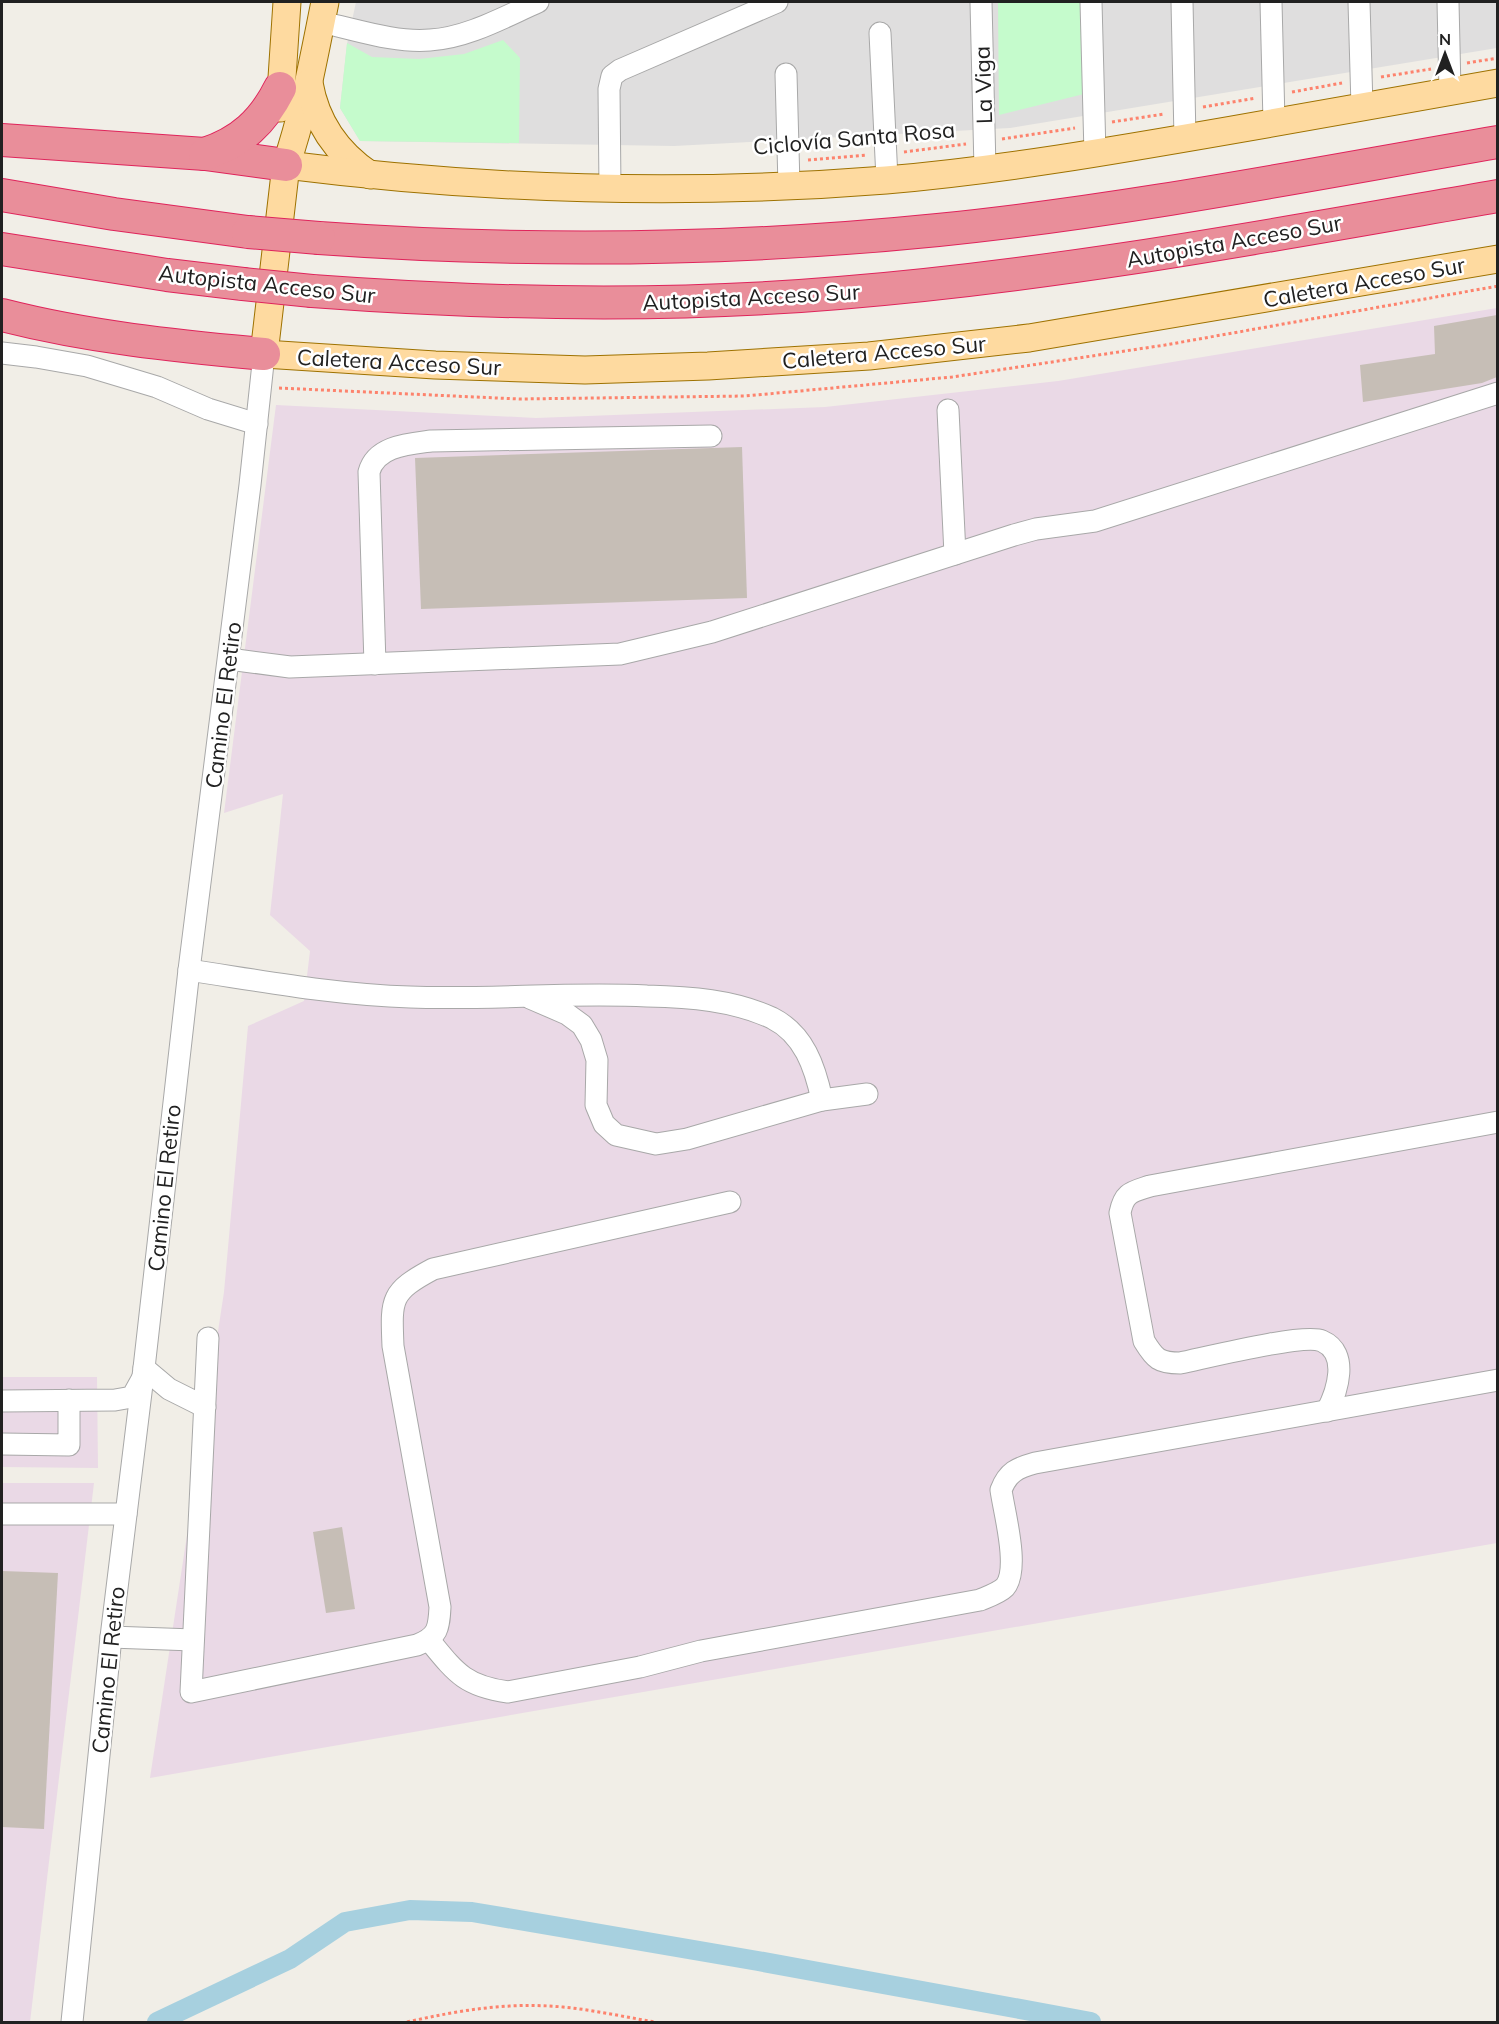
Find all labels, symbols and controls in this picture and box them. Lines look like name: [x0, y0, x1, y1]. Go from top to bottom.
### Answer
north arrow: [1415, 24, 1475, 84]
text: N: [1439, 29, 1451, 49]
street label: La Viga: [968, 46, 998, 124]
street label: Ciclovía Santa Rosa: [752, 115, 956, 161]
street label: Autopista Acceso Sur: [1124, 208, 1344, 274]
street label: Caletera Acceso Sur: [1261, 250, 1467, 314]
street label: Autopista Acceso Sur: [157, 259, 377, 309]
street label: Autopista Acceso Sur: [641, 277, 861, 317]
street label: Caletera Acceso Sur: [781, 329, 987, 375]
street label: Caletera Acceso Sur: [296, 343, 502, 381]
street label: Camino El Retiro: [199, 620, 247, 790]
street label: Camino El Retiro: [141, 1103, 187, 1273]
street label: Camino El Retiro: [85, 1585, 131, 1755]

